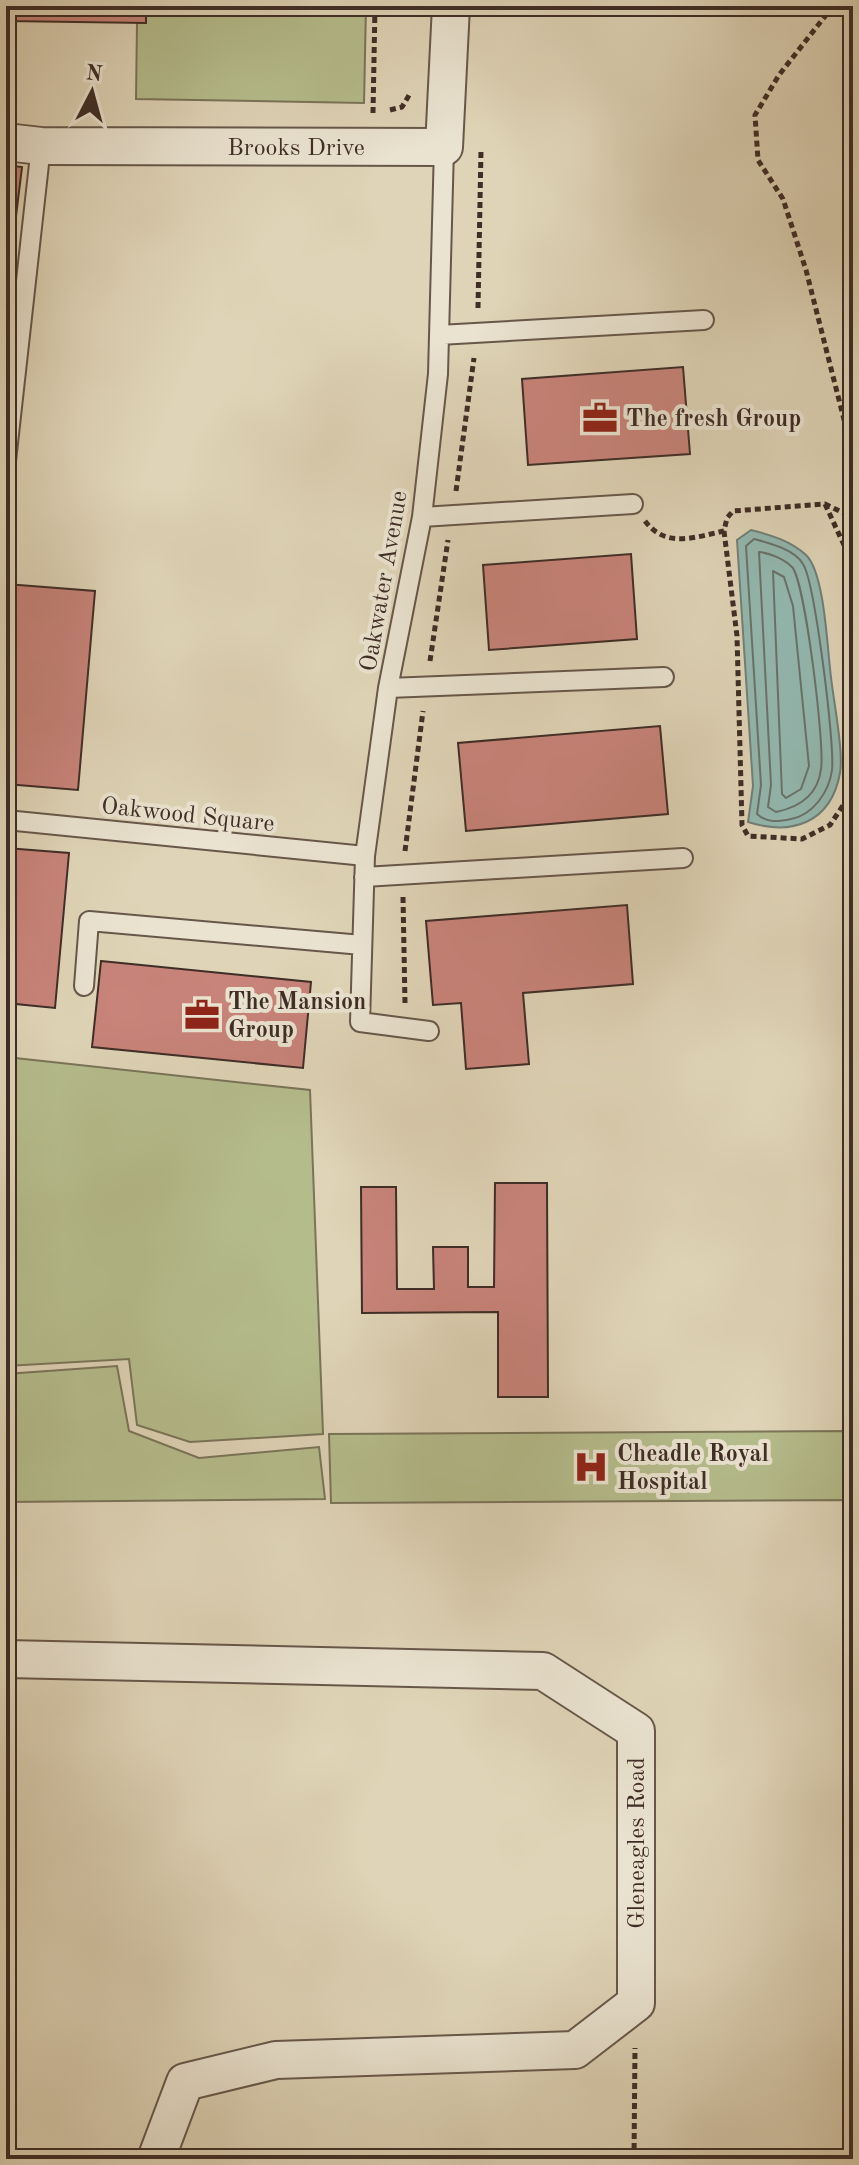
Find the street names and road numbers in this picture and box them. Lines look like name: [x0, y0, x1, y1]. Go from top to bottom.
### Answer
street label: Brooks Drive: [227, 137, 365, 161]
street label: Oakwater Avenue: [357, 489, 413, 674]
street label: Oakwood Square: [100, 795, 276, 837]
street label: Gleneagles Road: [626, 1757, 650, 1929]

